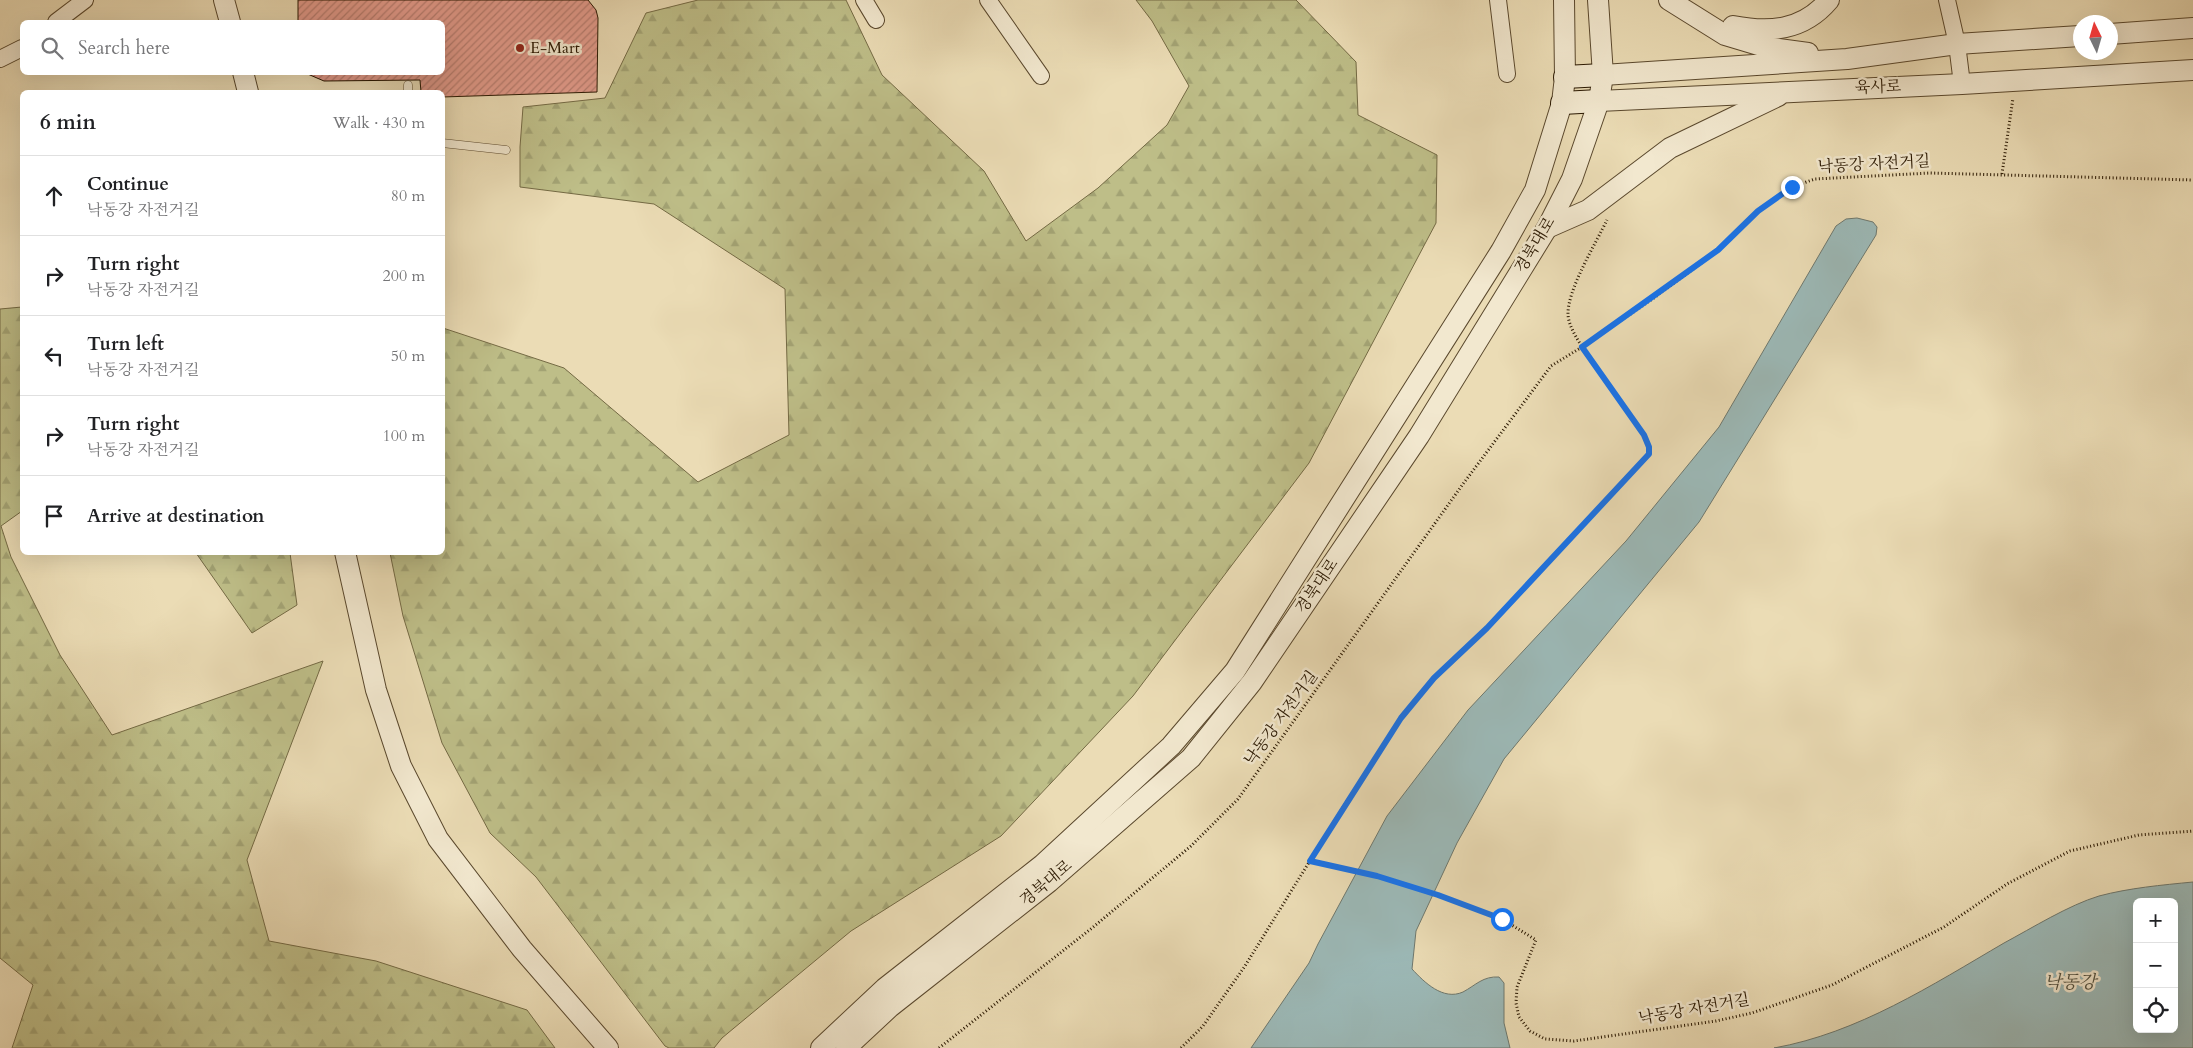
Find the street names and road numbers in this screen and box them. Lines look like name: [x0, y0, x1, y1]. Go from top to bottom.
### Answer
street label: 육사로: [1854, 75, 1902, 99]
street label: 낙동강 자전거길: [1817, 150, 1931, 178]
street label: 경북대로: [1510, 212, 1561, 277]
street label: 경북대로: [1291, 554, 1344, 618]
street label: 낙동강 자전거길: [1239, 666, 1323, 770]
street label: 경북대로: [1015, 854, 1077, 911]
street label: 낙동강 자전거길: [1637, 988, 1751, 1030]

